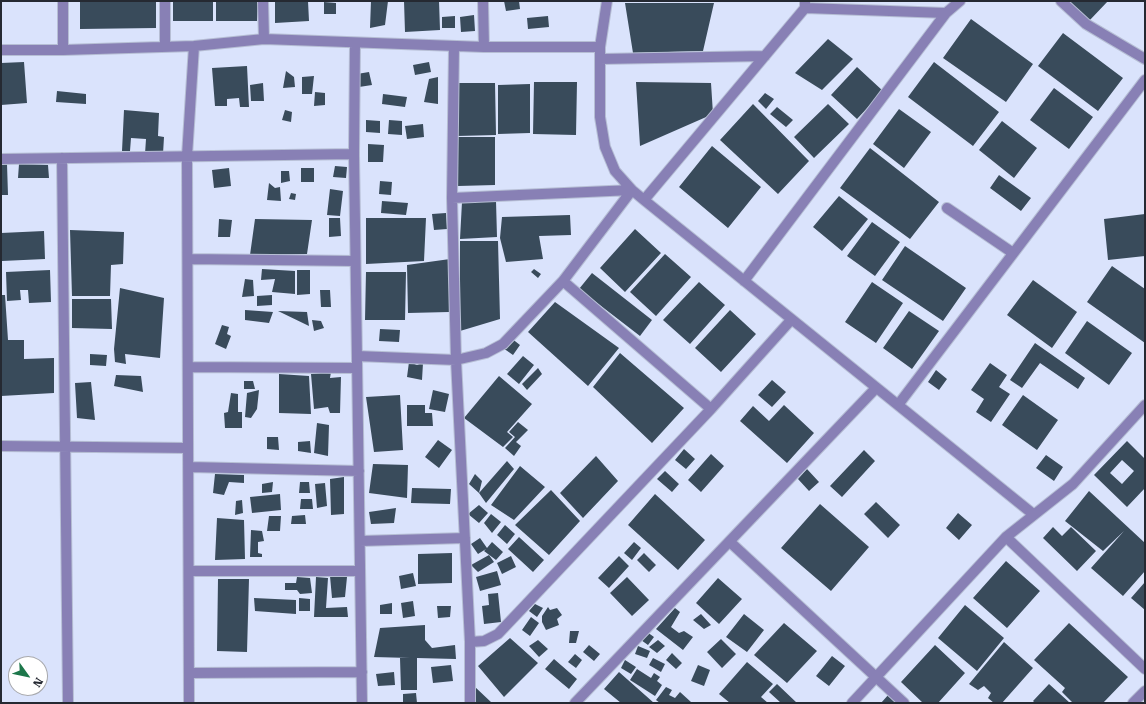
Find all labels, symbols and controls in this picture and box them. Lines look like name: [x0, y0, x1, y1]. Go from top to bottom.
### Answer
north arrow: [8, 656, 48, 696]
text: N: [30, 675, 45, 689]

